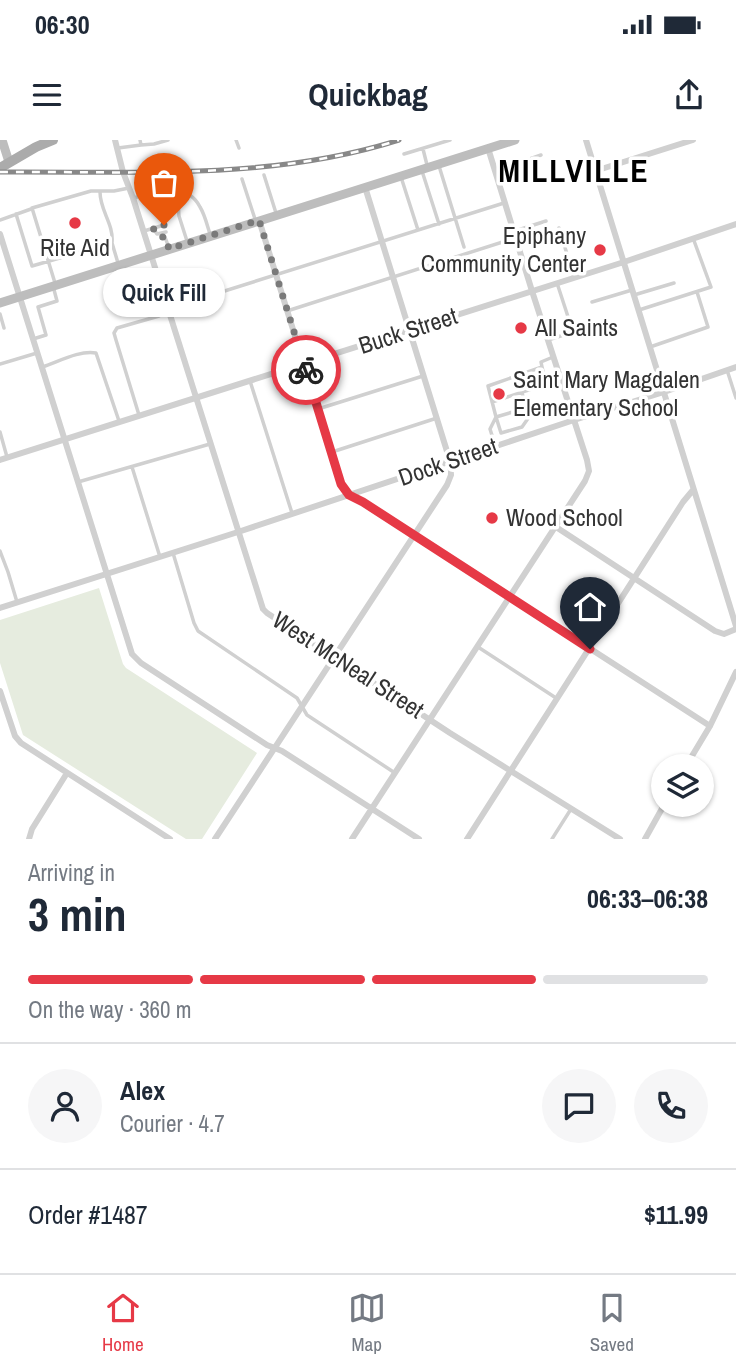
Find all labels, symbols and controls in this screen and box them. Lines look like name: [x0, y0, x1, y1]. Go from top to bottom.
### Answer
text: 06:30: [35, 7, 90, 42]
text: Quickbag: [308, 73, 428, 116]
icon: menu: [28, 76, 66, 114]
icon: share: [670, 76, 708, 114]
district label: MILLVILLE: [498, 149, 650, 192]
pin: [134, 153, 194, 225]
icon: bag: [145, 164, 183, 202]
marker: Rite Aid: [67, 215, 83, 231]
place label: Epiphany Community Center: [421, 219, 586, 279]
place label: Rite Aid: [40, 231, 110, 263]
marker: Epiphany Community Center: [592, 242, 608, 258]
callout: Quick Fill: [103, 267, 225, 316]
text: Quick Fill: [122, 277, 206, 308]
street label: Buck Street: [354, 299, 462, 361]
place label: All Saints: [534, 311, 618, 343]
marker: All Saints: [513, 320, 529, 336]
courier: [271, 335, 341, 405]
icon: bike: [287, 351, 325, 389]
place label: Saint Mary Magdalen Elementary School: [513, 363, 700, 423]
marker: Saint Mary Magdalen Elementary School: [491, 386, 507, 402]
street label: Dock Street: [394, 429, 502, 493]
place label: Wood School: [506, 501, 623, 533]
marker: Wood School: [484, 510, 500, 526]
pin: [560, 577, 620, 649]
icon: home: [571, 588, 609, 626]
street label: West McNeal Street: [267, 603, 431, 725]
map controls: [651, 754, 714, 817]
button: layers: [651, 754, 714, 817]
text: Arriving in: [28, 857, 115, 888]
text: 06:33–06:38: [587, 881, 708, 916]
text: 3 min: [28, 883, 127, 945]
text: On the way · 360 m: [28, 994, 192, 1025]
button: person: [28, 1069, 102, 1143]
button: chat: [542, 1069, 616, 1143]
button: phone: [634, 1069, 708, 1143]
text: Alex: [120, 1073, 165, 1108]
text: Courier · 4.7: [120, 1108, 225, 1139]
text: Order #1487: [28, 1197, 148, 1232]
text: $11.99: [644, 1197, 708, 1232]
tab: Home: [102, 1289, 144, 1357]
tab: Map: [348, 1289, 386, 1357]
tab: Saved: [590, 1289, 634, 1357]

